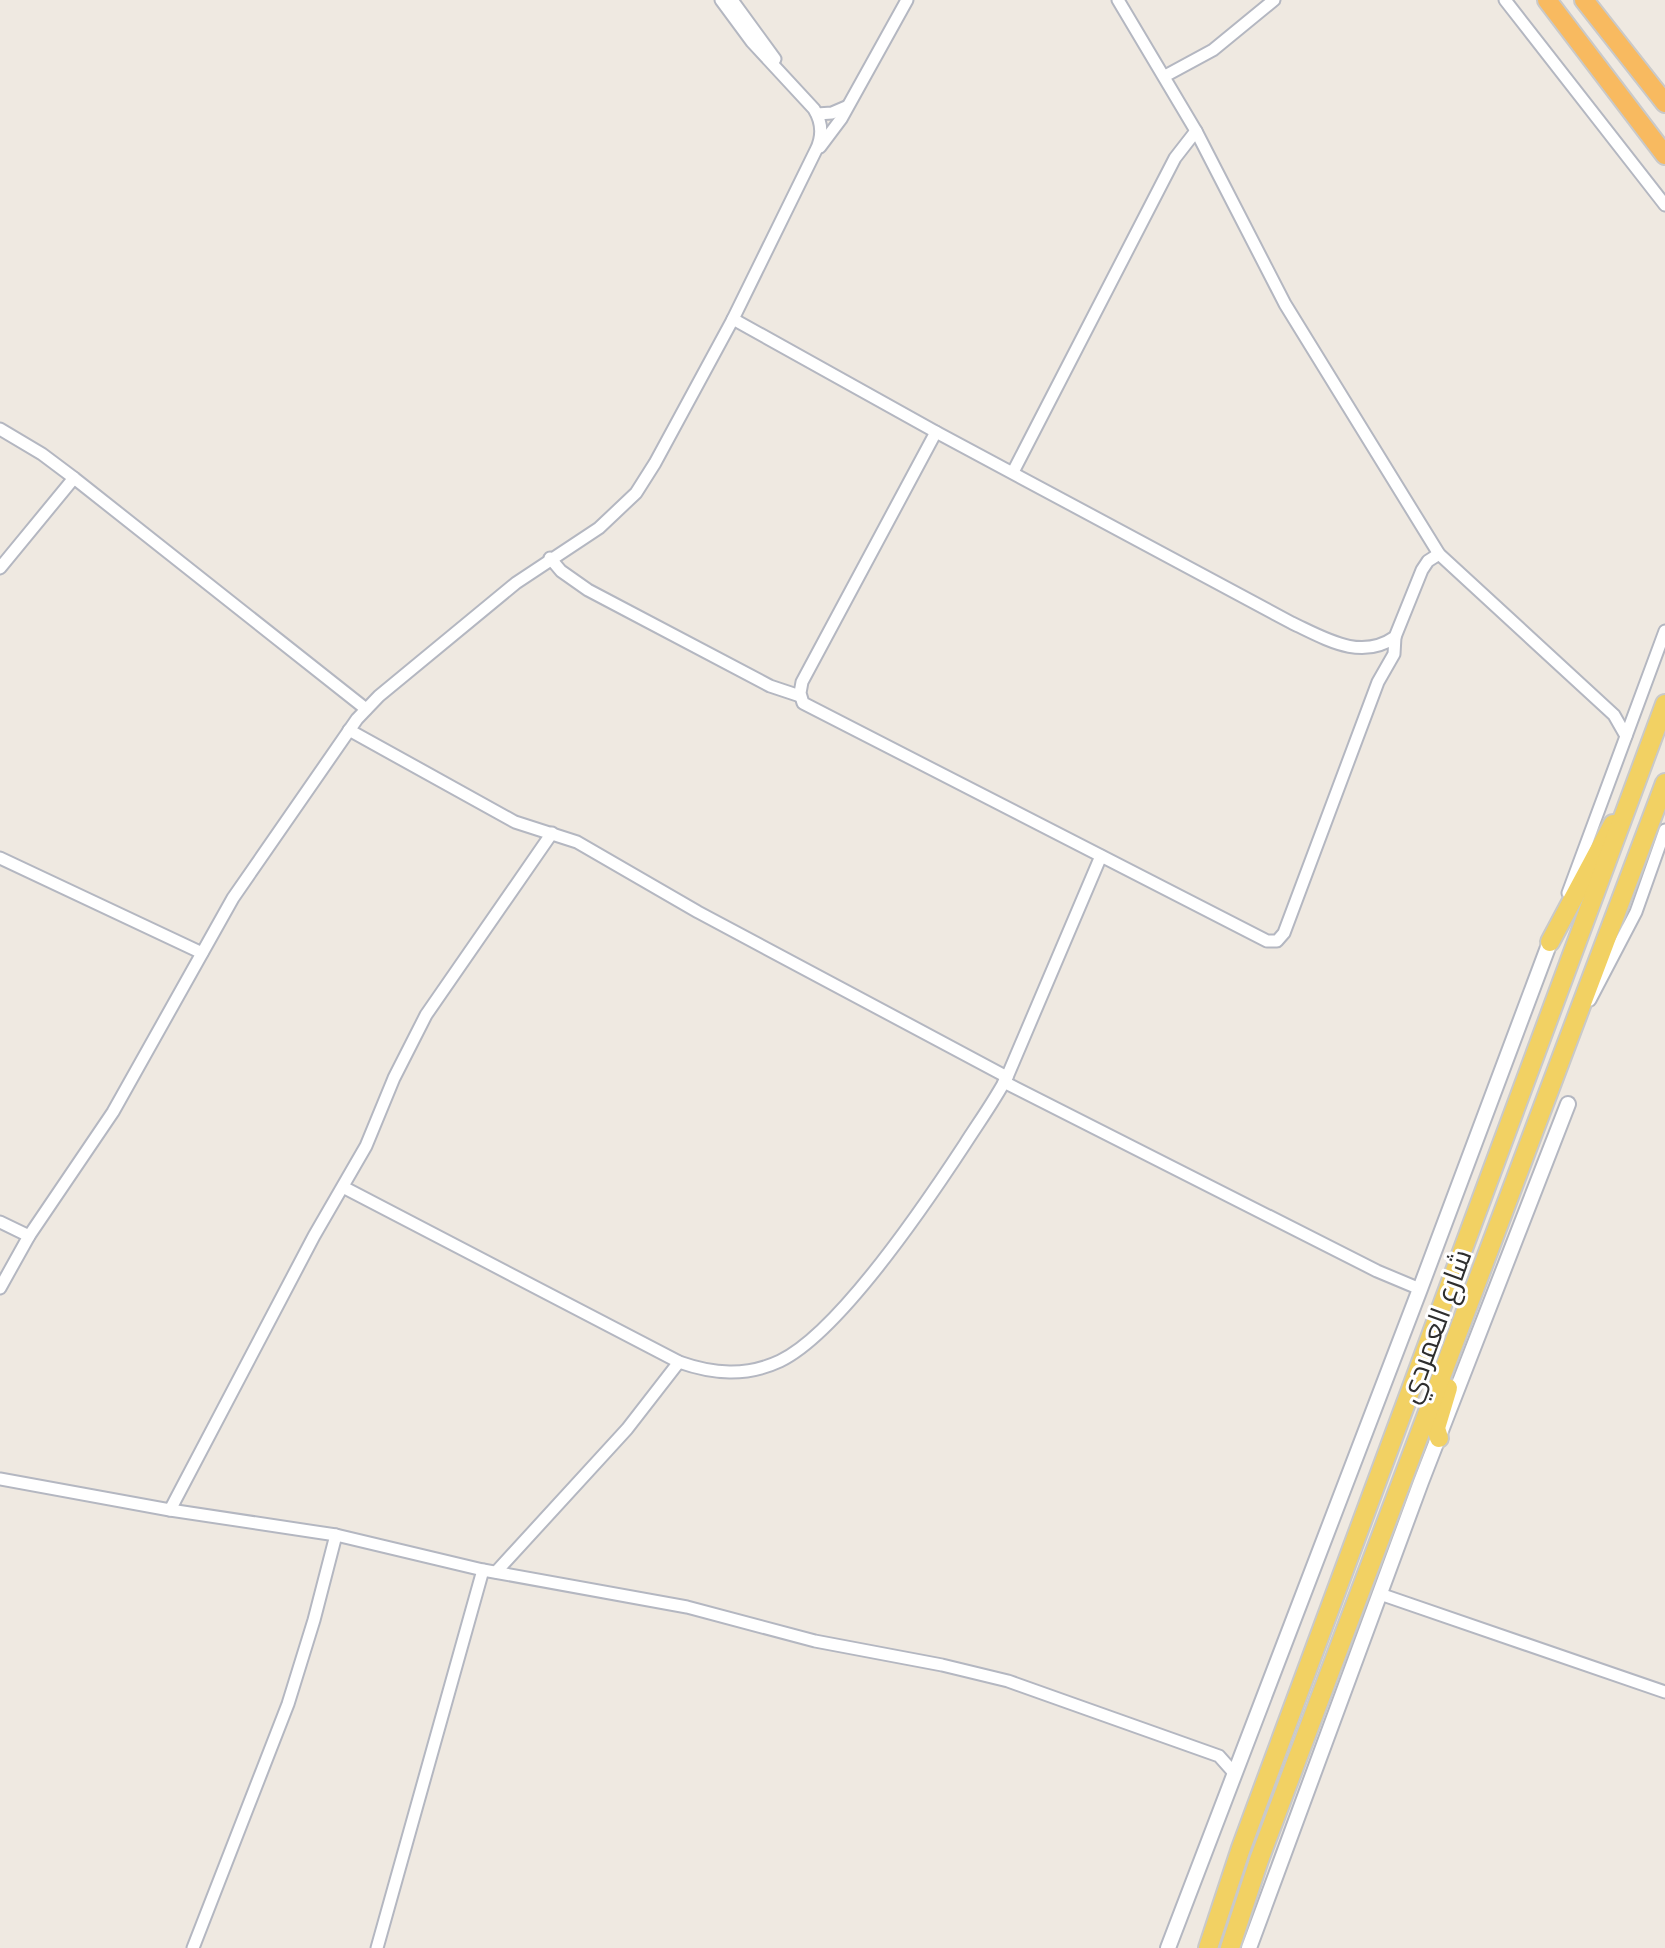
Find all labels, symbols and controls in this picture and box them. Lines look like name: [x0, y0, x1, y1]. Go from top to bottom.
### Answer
street label: شارع العمردي: [1393, 1245, 1483, 1409]

